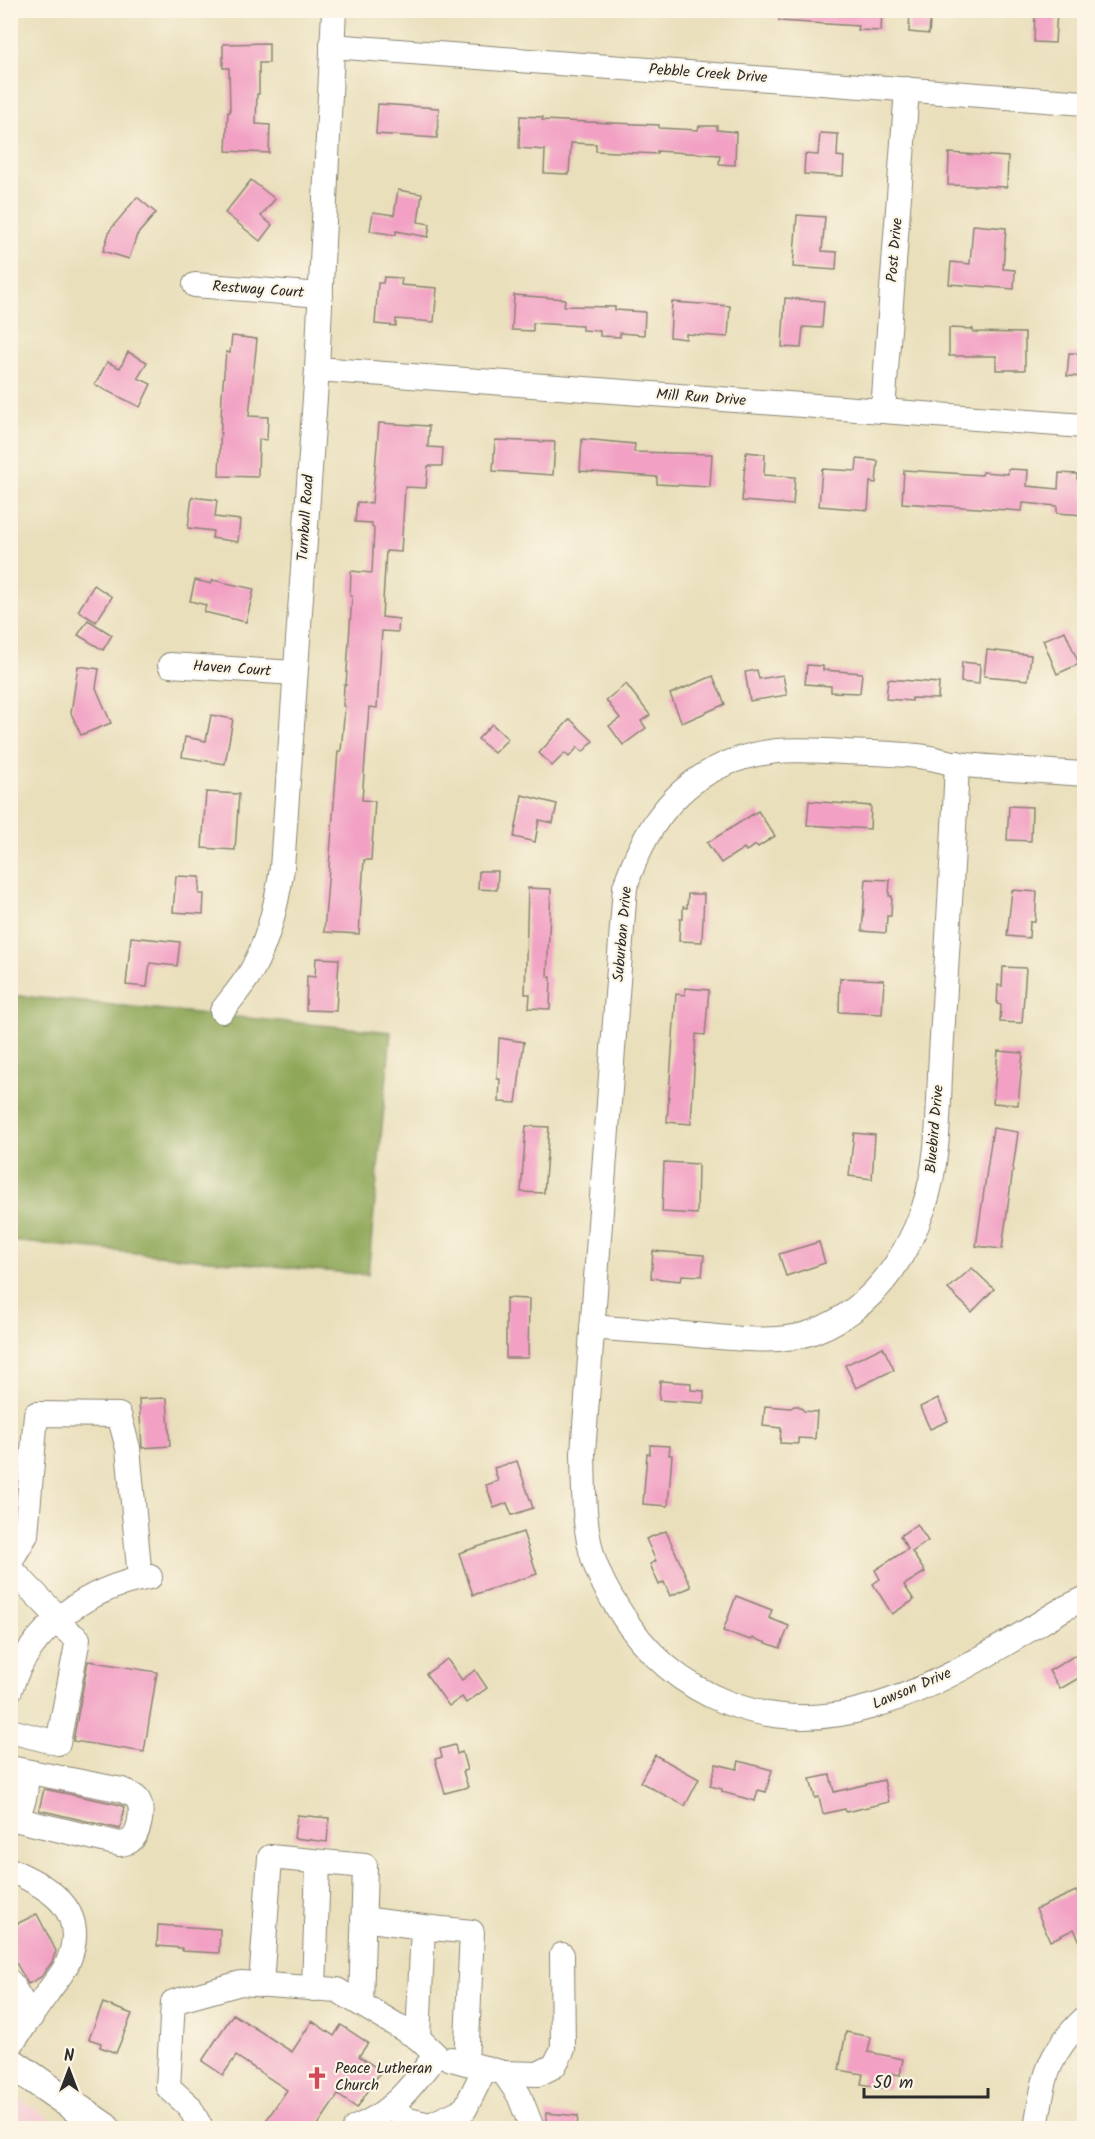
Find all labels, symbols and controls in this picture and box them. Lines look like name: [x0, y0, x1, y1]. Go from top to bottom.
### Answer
street label: Pebble Creek Drive: [648, 58, 768, 90]
street label: Post Drive: [880, 217, 910, 283]
street label: Restway Court: [211, 275, 305, 305]
street label: Mill Run Drive: [655, 383, 747, 413]
street label: Turnbull Road: [291, 473, 321, 562]
street label: Haven Court: [192, 654, 272, 684]
street label: Suburban Drive: [607, 885, 639, 983]
street label: Bluebird Drive: [919, 1084, 951, 1174]
street label: Lawson Drive: [869, 1661, 955, 1716]
north arrow: [39, 2040, 99, 2100]
text: N: [64, 2044, 74, 2069]
place label: Peace Lutheran Church: [335, 2057, 432, 2098]
scale bar: [864, 2061, 988, 2099]
church icon: Peace Lutheran Church: [304, 2065, 330, 2091]
text: 50 m: [873, 2069, 913, 2098]

